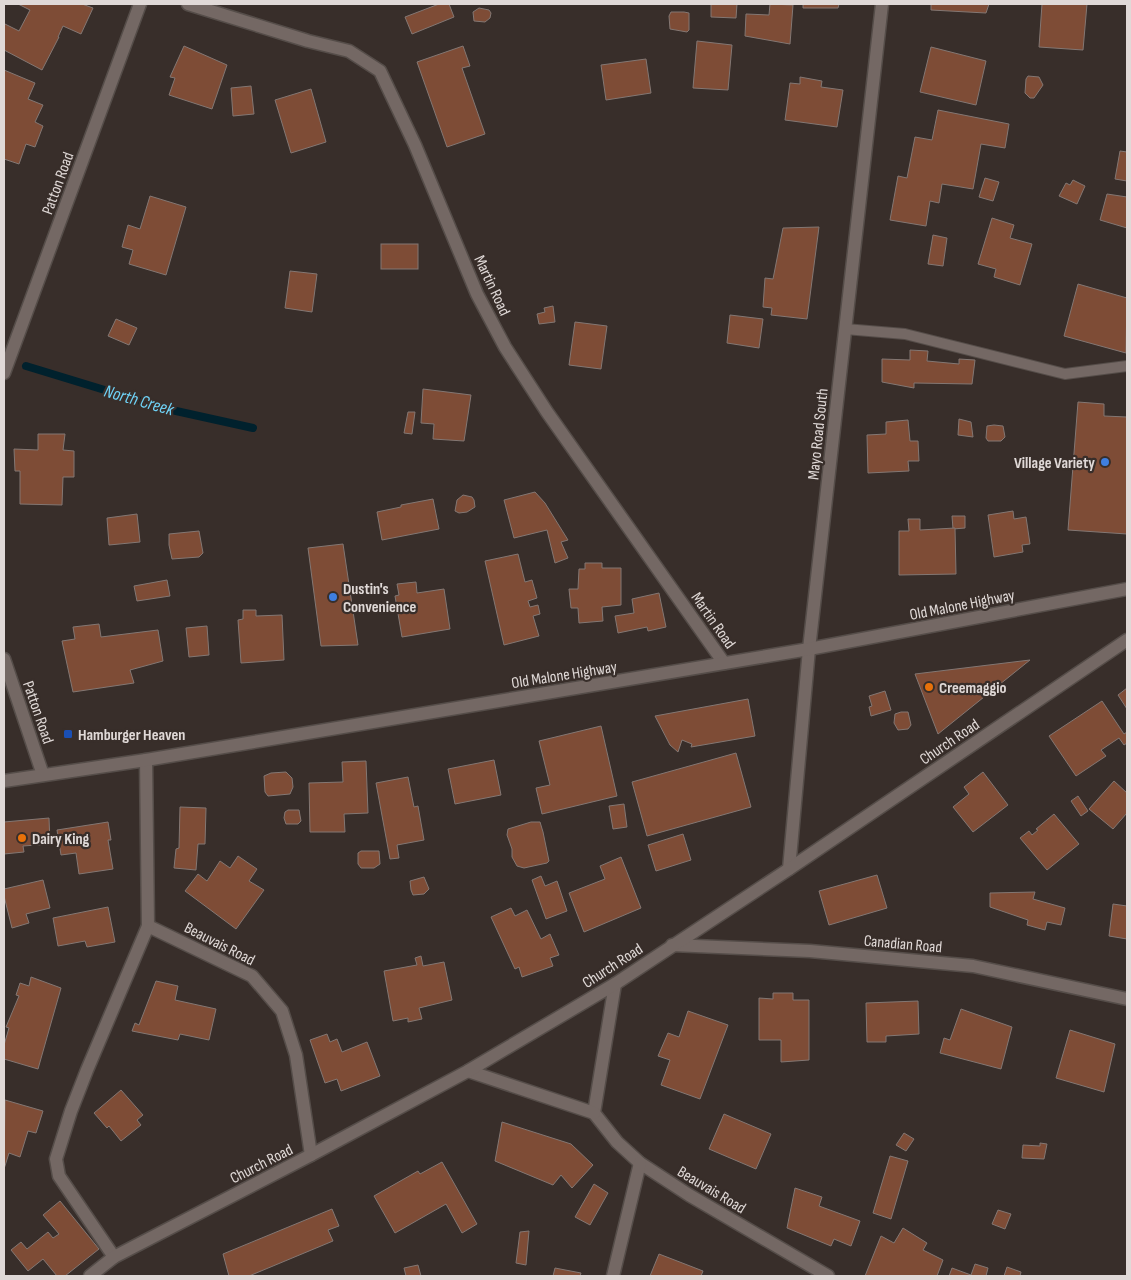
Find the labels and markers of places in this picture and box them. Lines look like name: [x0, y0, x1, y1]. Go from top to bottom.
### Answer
place label: Village Variety: [1014, 454, 1095, 473]
marker: Village Variety: [1099, 456, 1111, 468]
place label: Dustin's Convenience: [343, 580, 417, 617]
marker: Dustin's Convenience: [327, 591, 339, 603]
place label: Creemaggio: [939, 679, 1007, 698]
marker: Creemaggio: [923, 681, 935, 693]
place label: Hamburger Heaven: [78, 726, 185, 745]
marker: Hamburger Heaven: [62, 728, 74, 740]
place label: Dairy King: [32, 830, 90, 849]
marker: Dairy King: [16, 832, 28, 844]

